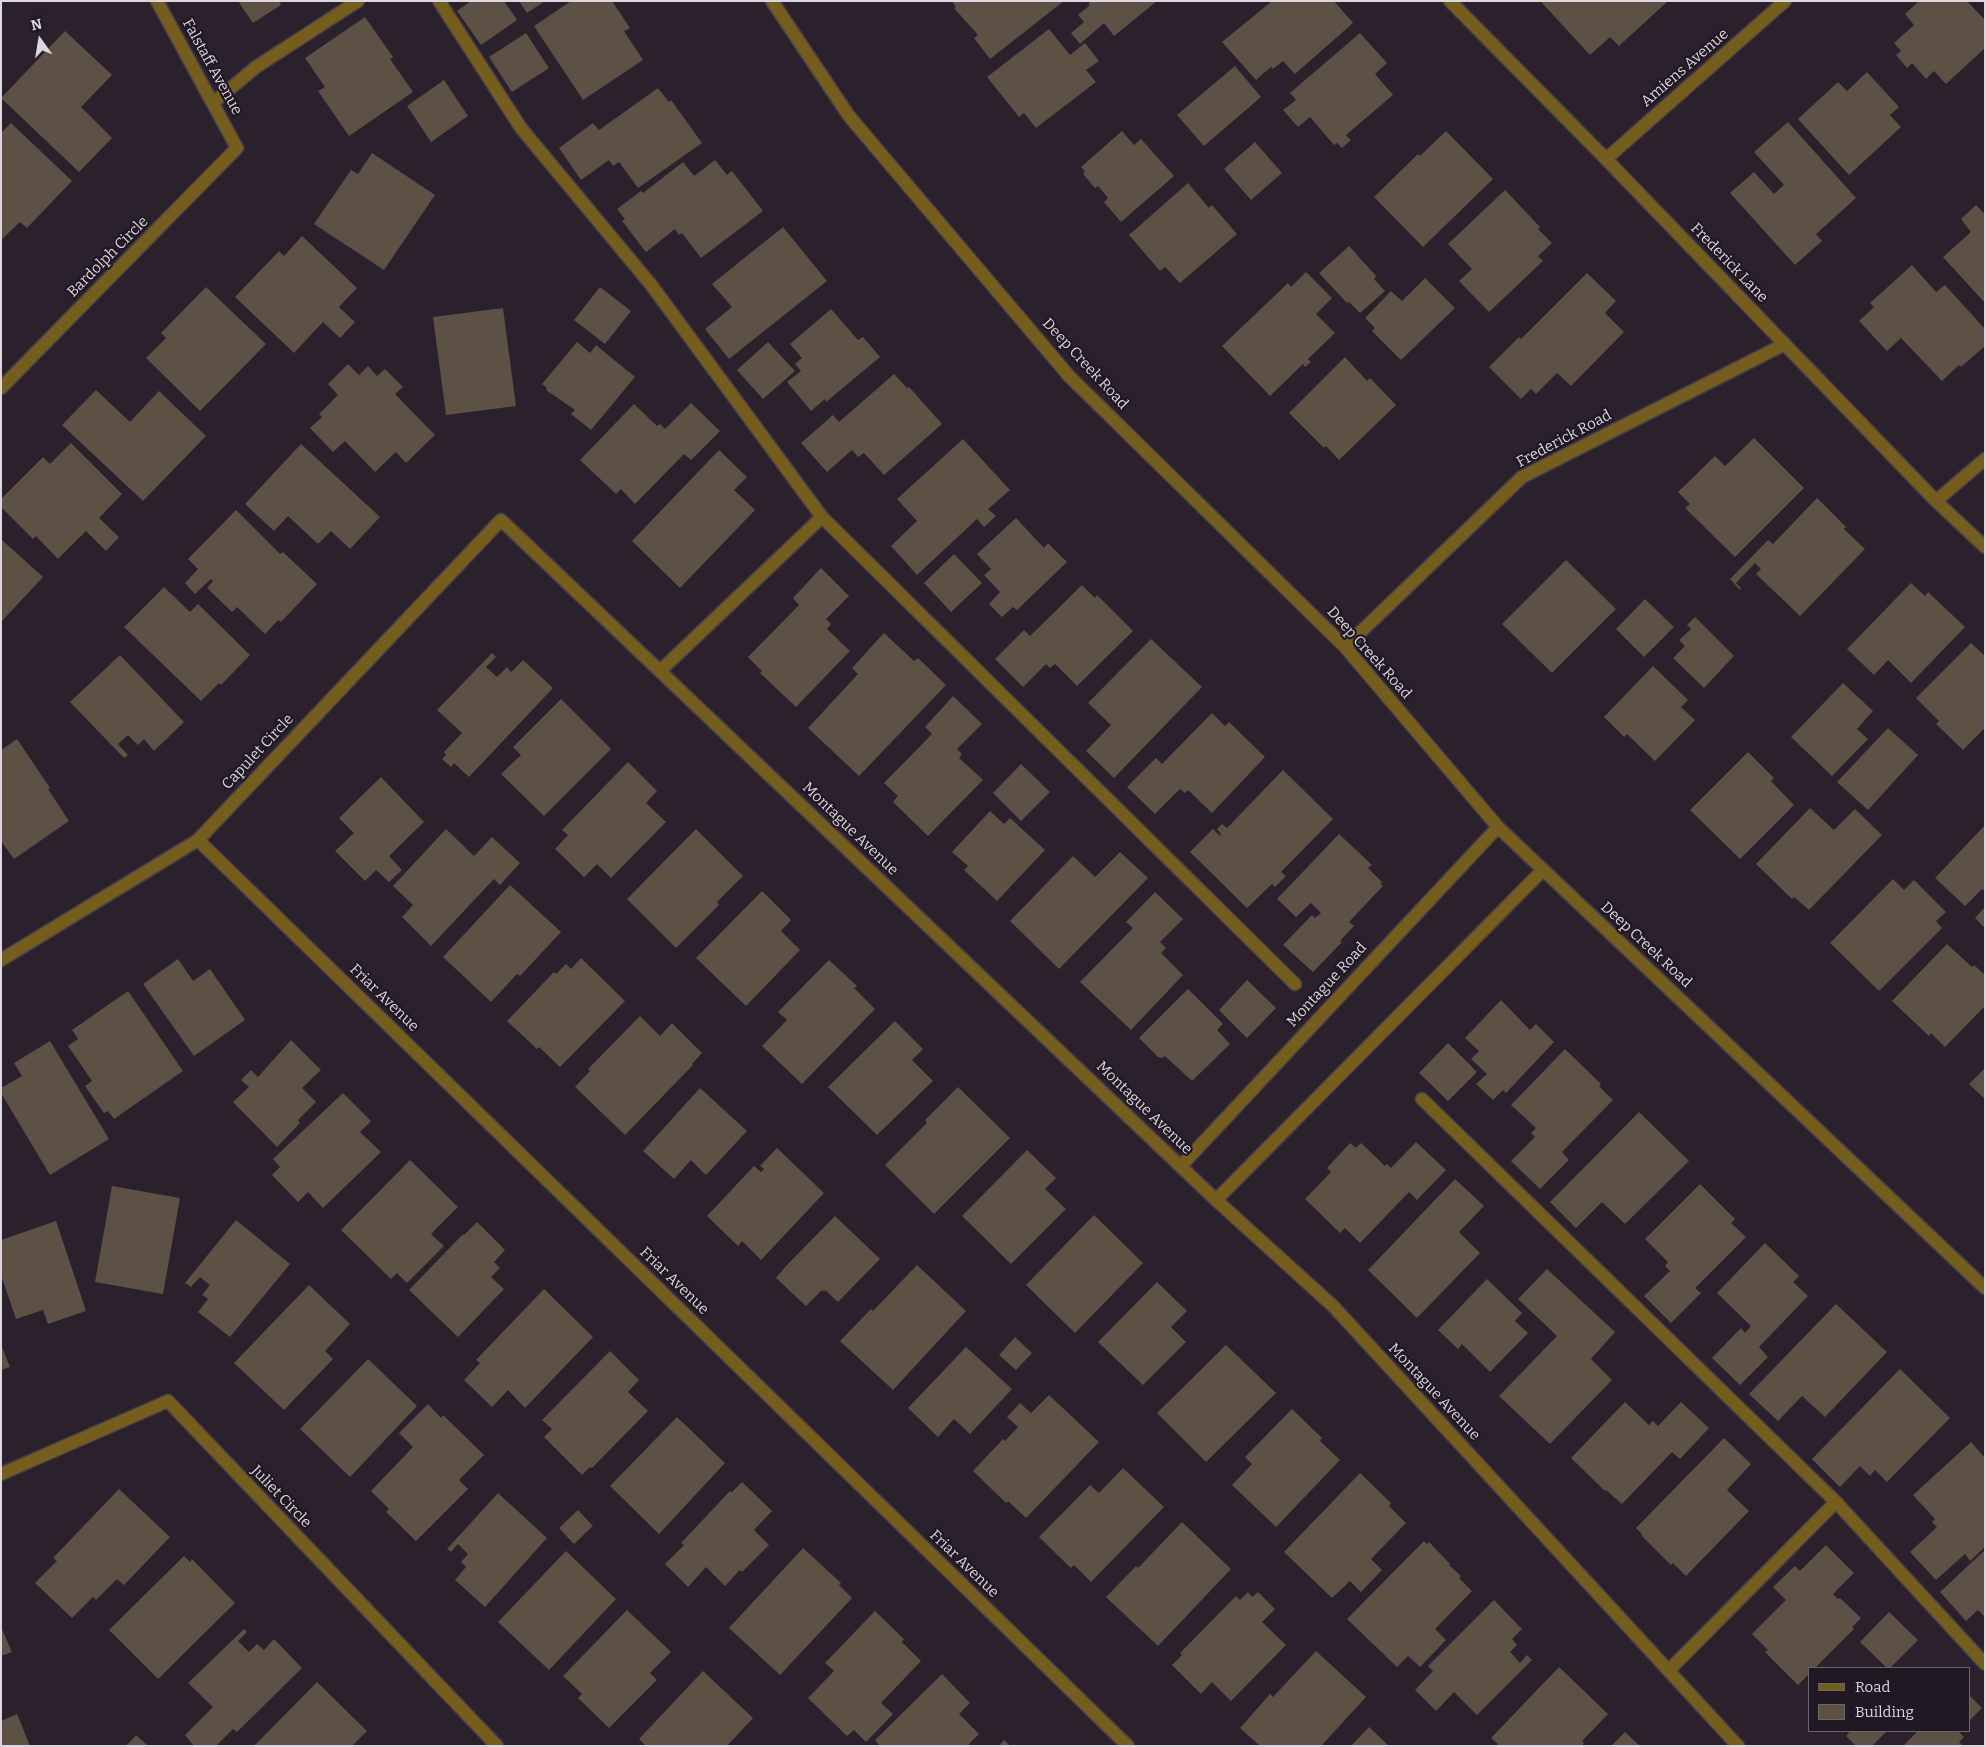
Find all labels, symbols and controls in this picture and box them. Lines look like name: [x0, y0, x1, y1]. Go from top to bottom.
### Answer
north arrow: [15, 15, 65, 65]
text: N: [29, 15, 44, 34]
street label: Falstaff Avenue: [178, 16, 246, 118]
street label: Amiens Avenue: [1638, 25, 1732, 111]
street label: Bardolph Circle: [64, 213, 152, 301]
street label: Frederick Lane: [1687, 219, 1771, 307]
street label: Deep Creek Road: [1038, 315, 1132, 413]
street label: Frederick Road: [1513, 406, 1615, 472]
street label: Deep Creek Road: [1323, 603, 1415, 703]
street label: Capulet Circle: [218, 711, 298, 793]
street label: Montague Avenue: [798, 779, 902, 879]
street label: Deep Creek Road: [1597, 898, 1695, 992]
street label: Montague Road: [1283, 939, 1371, 1031]
street label: Friar Avenue: [346, 960, 422, 1036]
street label: Montague Avenue: [1092, 1058, 1196, 1158]
street label: Friar Avenue: [636, 1243, 712, 1319]
street label: Montague Avenue: [1384, 1340, 1484, 1444]
street label: Juliet Circle: [247, 1462, 315, 1532]
street label: Friar Avenue: [926, 1526, 1002, 1602]
legend: [1808, 1667, 1971, 1732]
text: Road: [1855, 1678, 1890, 1696]
text: Building: [1855, 1703, 1914, 1721]

